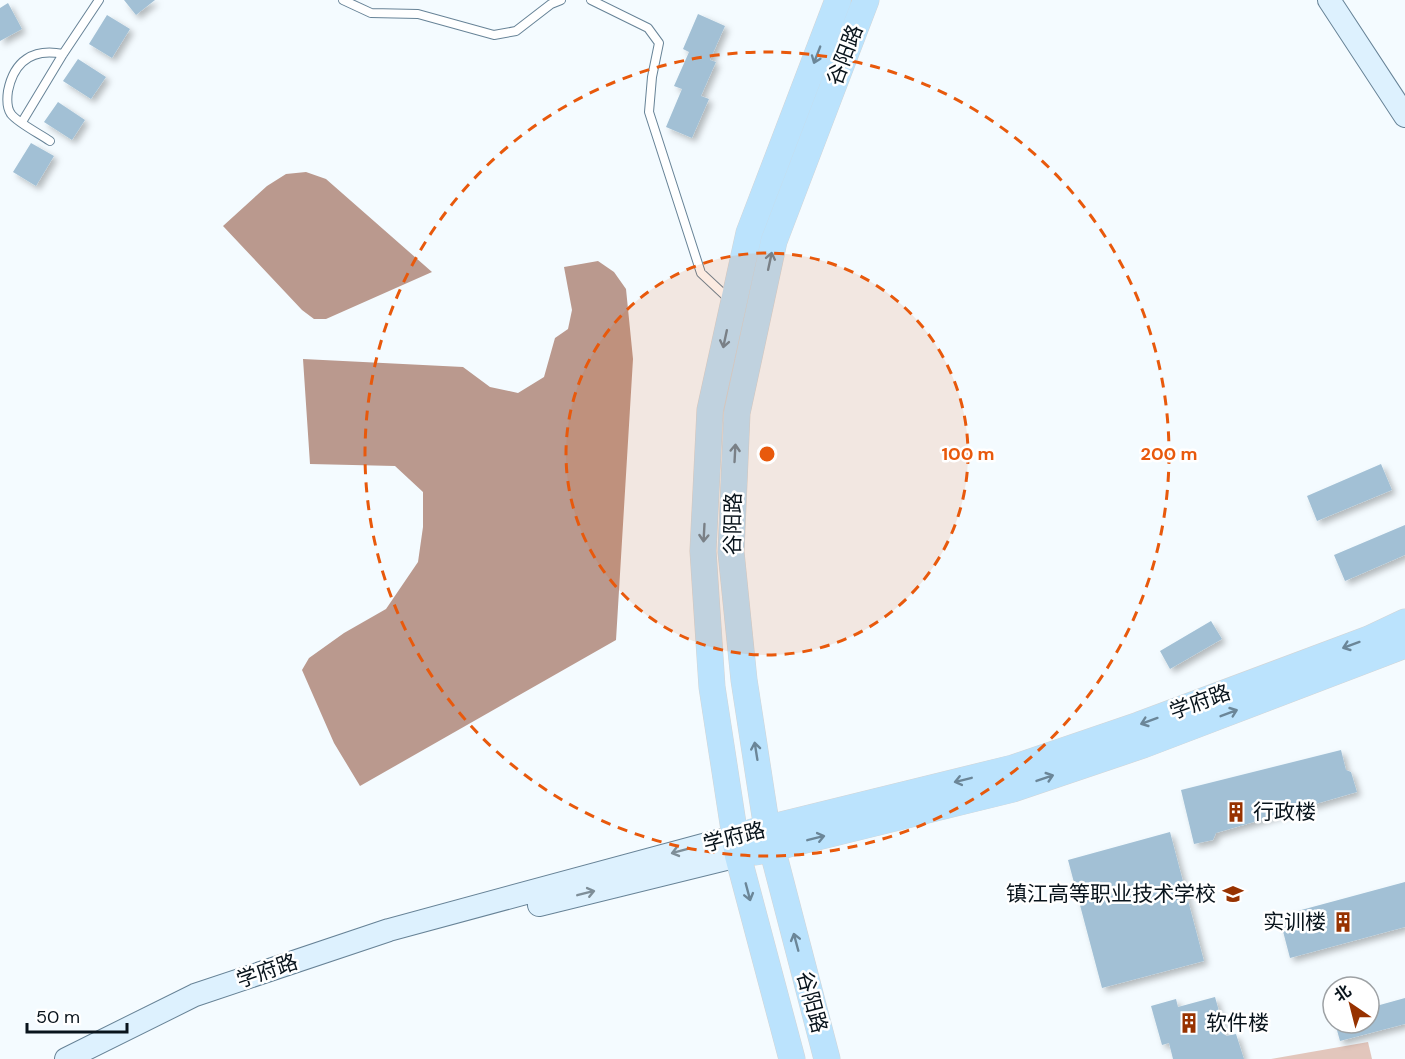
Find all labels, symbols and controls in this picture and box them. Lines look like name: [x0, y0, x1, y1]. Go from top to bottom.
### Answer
street label: 谷阳路: [821, 21, 869, 89]
one-way arrow: [811, 45, 822, 63]
one-way arrow: [764, 252, 776, 271]
one-way arrow: [719, 330, 731, 349]
text: 100 m: [941, 442, 995, 466]
text: 200 m: [1141, 442, 1197, 466]
one-way arrow: [730, 443, 741, 463]
centre of rings: [757, 444, 777, 464]
street label: 谷阳路: [718, 492, 748, 556]
one-way arrow: [699, 522, 710, 542]
one-way arrow: [1342, 641, 1361, 652]
street label: 学府路: [1166, 678, 1234, 726]
one-way arrow: [1219, 706, 1237, 717]
one-way arrow: [1140, 716, 1159, 727]
one-way arrow: [750, 742, 761, 761]
one-way arrow: [1035, 772, 1054, 783]
one-way arrow: [954, 775, 973, 787]
place label: 行政楼: [1253, 798, 1316, 826]
building icon: 行政楼: [1224, 800, 1248, 824]
street label: 学府路: [700, 816, 768, 858]
one-way arrow: [806, 832, 825, 844]
one-way arrow: [670, 846, 689, 858]
place label: 镇江高等职业技术学校: [1006, 880, 1216, 908]
one-way arrow: [742, 882, 754, 901]
school or university icon: 镇江高等职业技术学校: [1221, 882, 1245, 906]
one-way arrow: [576, 887, 595, 899]
place label: 实训楼: [1263, 908, 1326, 936]
building icon: 实训楼: [1331, 910, 1355, 934]
one-way arrow: [790, 932, 801, 951]
street label: 学府路: [233, 948, 301, 994]
street label: 谷阳路: [790, 968, 834, 1036]
north arrow: [1321, 975, 1381, 1035]
text: 北: [1330, 980, 1355, 1006]
scale bar: [27, 996, 128, 1034]
text: 50 m: [36, 1005, 80, 1029]
place label: 软件楼: [1206, 1009, 1269, 1037]
building icon: 软件楼: [1177, 1011, 1201, 1035]

